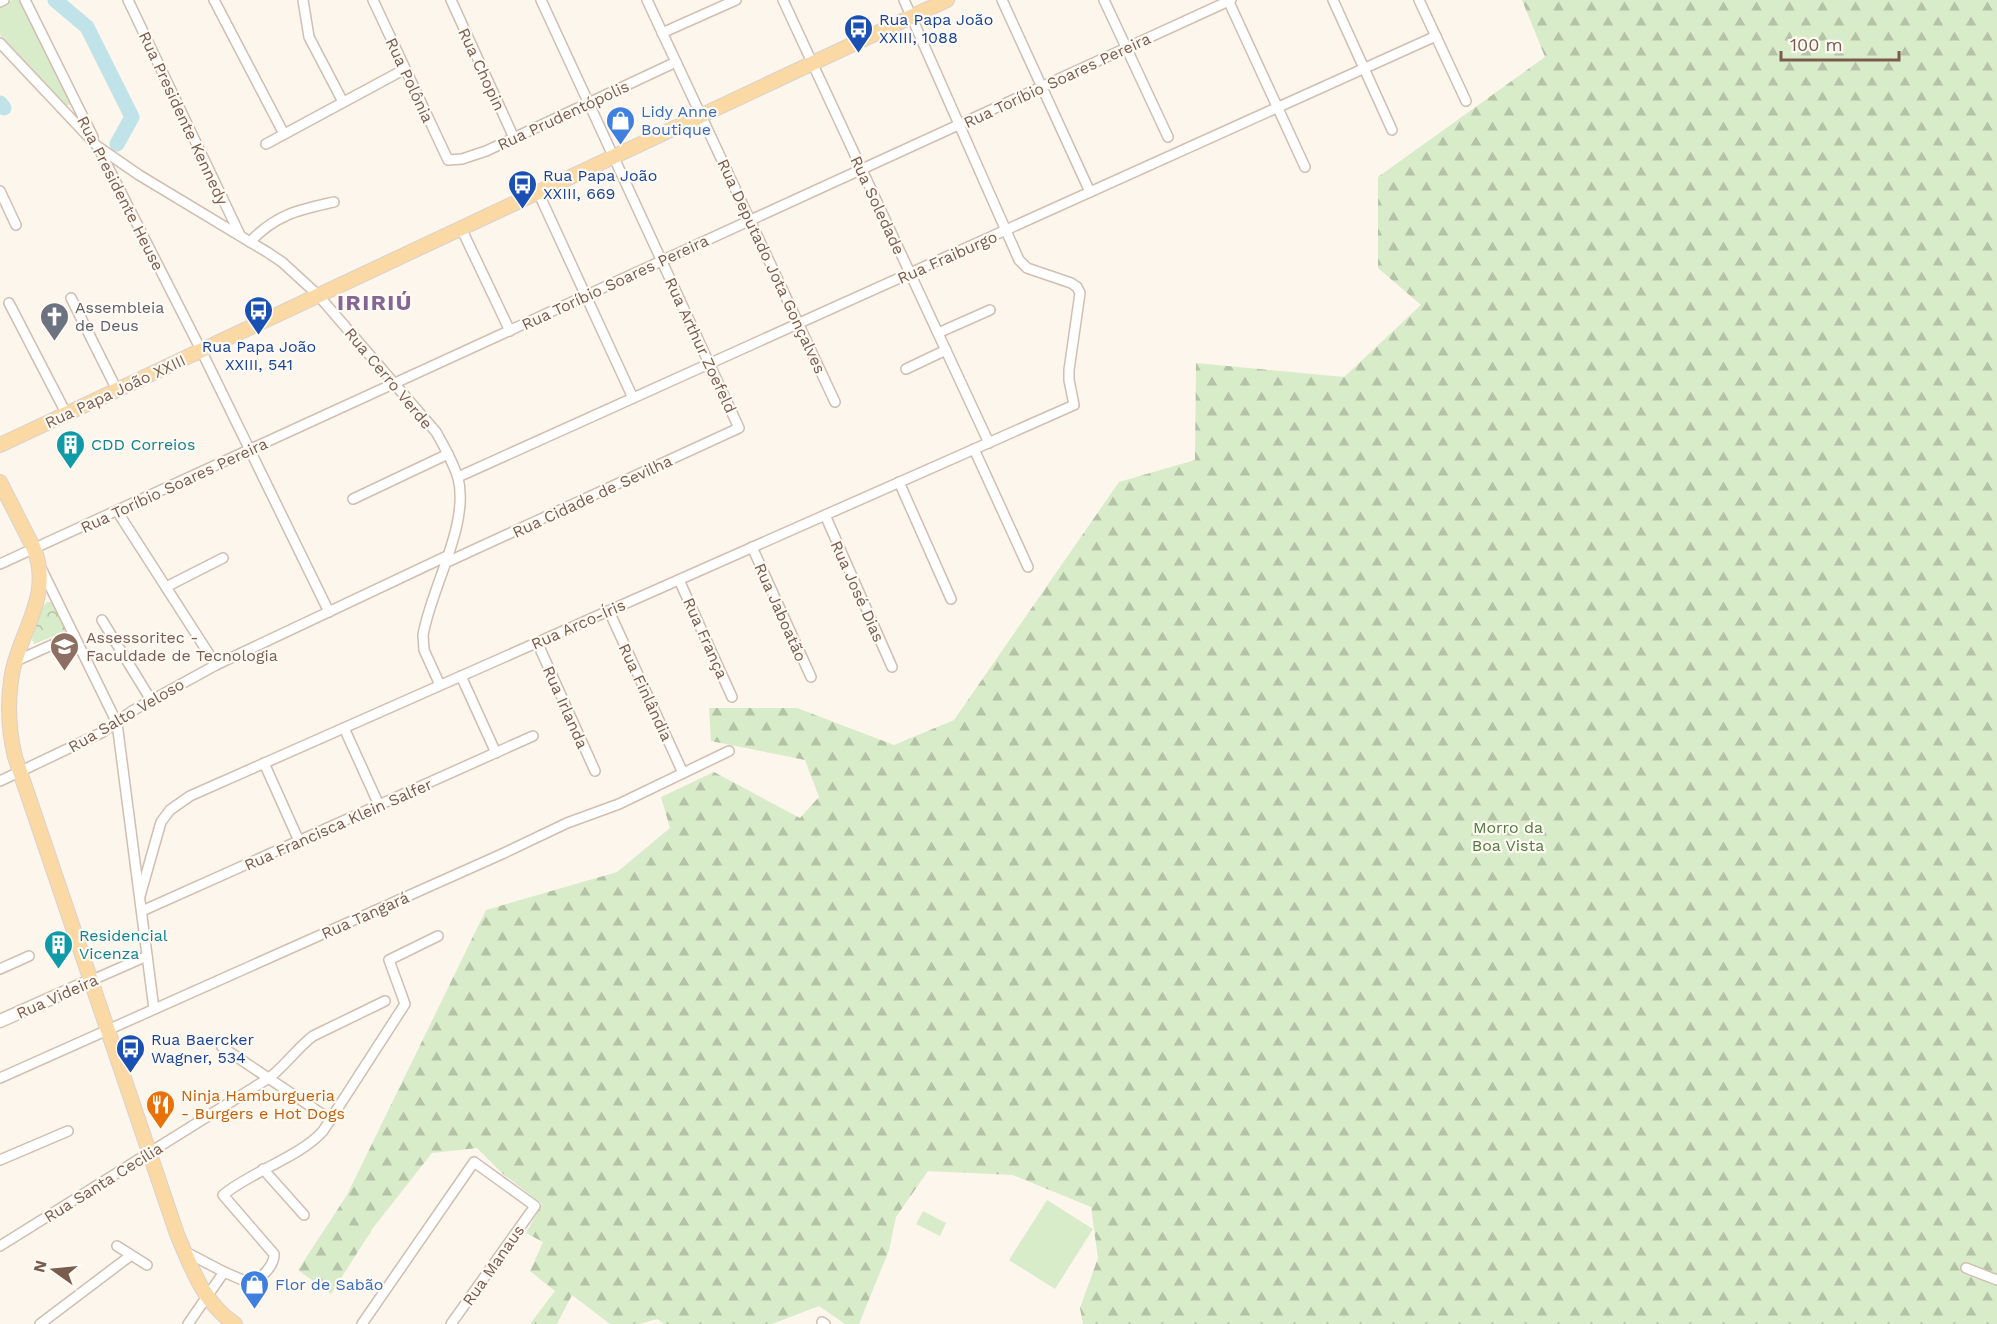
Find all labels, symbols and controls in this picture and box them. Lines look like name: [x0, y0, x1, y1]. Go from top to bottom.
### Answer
place label: Rua Papa João XXIII, 1088: [879, 10, 993, 47]
bus stop icon: Rua Papa João XXIII, 1088: [842, 12, 874, 54]
scale bar: [1781, 24, 1900, 62]
street label: Rua Chopin: [454, 25, 509, 114]
street label: Rua Presidente Kennedy: [135, 28, 232, 209]
street label: Rua Toríbio Soares Pereira: [961, 29, 1154, 132]
text: 100 m: [1790, 34, 1843, 55]
street label: Rua Polônia: [382, 35, 437, 126]
street label: Rua Prudentópolis: [494, 77, 632, 154]
place label: Lidy Anne Boutique: [641, 102, 717, 139]
shop icon: Lidy Anne Boutique: [604, 104, 636, 146]
street label: Rua Presidente Heuse: [73, 113, 168, 274]
street label: Rua Soledade: [846, 153, 909, 258]
street label: Rua Deputado Jota Gonçalves: [713, 156, 830, 376]
place label: Rua Papa João XXIII, 669: [543, 166, 657, 203]
bus stop icon: Rua Papa João XXIII, 669: [506, 168, 538, 210]
street label: Rua Fraiburgo: [894, 227, 1000, 288]
street label: Rua Toríbio Soares Pereira: [519, 231, 712, 334]
street label: Rua Arthur Zoefeld: [661, 274, 740, 416]
district label: IRIRIÚ: [337, 290, 413, 315]
bus stop icon: Rua Papa João XXIII, 541: [243, 294, 275, 336]
place label: Assembleia de Deus: [75, 298, 164, 335]
church icon: Assembleia de Deus: [38, 300, 70, 342]
street label: Rua Cerro Verde: [341, 324, 437, 433]
place label: Rua Papa João XXIII, 541: [202, 337, 316, 374]
street label: Rua Papa João XXIII: [42, 351, 189, 432]
building icon: CDD Correios: [54, 428, 86, 470]
street label: Rua Toríbio Soares Pereira: [78, 434, 271, 537]
place label: CDD Correios: [91, 435, 195, 454]
street label: Rua Cidade de Sevilha: [509, 451, 675, 542]
street label: Rua José Dias: [827, 538, 888, 645]
street label: Rua Jaboatão: [750, 560, 811, 664]
street label: Rua Arco-Íris: [528, 595, 628, 654]
street label: Rua França: [679, 595, 732, 682]
place label: Assessoritec - Faculdade de Tecnologia: [86, 628, 278, 665]
school or university icon: Assessoritec - Faculdade de Tecnologia: [49, 630, 81, 672]
street label: Rua Finlândia: [615, 640, 676, 744]
street label: Rua Irlanda: [539, 663, 592, 752]
street label: Rua Salto Veloso: [65, 674, 188, 756]
street label: Rua Francisca Klein Salfer: [241, 774, 436, 875]
park label: Morro da Boa Vista: [1472, 818, 1544, 855]
street label: Rua Tangará: [318, 888, 412, 943]
place label: Residencial Vicenza: [79, 926, 168, 963]
building icon: Residencial Vicenza: [42, 928, 74, 970]
street label: Rua Videira: [13, 970, 101, 1023]
place label: Rua Baercker Wagner, 534: [151, 1030, 254, 1067]
bus stop icon: Rua Baercker Wagner, 534: [114, 1032, 146, 1074]
place label: Ninja Hamburgueria - Burgers e Hot Dogs: [181, 1086, 345, 1123]
restaurant icon: Ninja Hamburgueria - Burgers e Hot Dogs: [144, 1088, 176, 1130]
street label: Rua Santa Cecília: [41, 1138, 166, 1226]
street label: Rua Manaus: [459, 1221, 528, 1309]
north arrow: [24, 1240, 84, 1300]
text: N: [29, 1258, 51, 1274]
shop icon: Flor de Sabão: [238, 1268, 270, 1310]
place label: Flor de Sabão: [275, 1275, 383, 1294]

